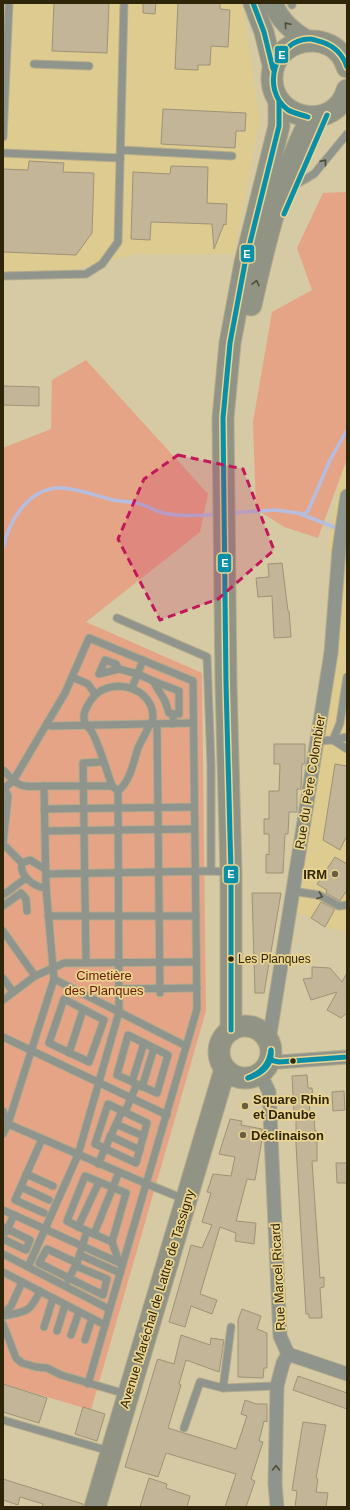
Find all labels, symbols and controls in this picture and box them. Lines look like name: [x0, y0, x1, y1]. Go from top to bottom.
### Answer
one-way arrow: [284, 22, 291, 30]
line badge: E: [274, 45, 289, 64]
text: E: [278, 49, 286, 61]
one-way arrow: [319, 160, 326, 167]
line badge: E: [240, 244, 255, 263]
text: E: [243, 248, 251, 260]
one-way arrow: [251, 280, 260, 287]
line badge: E: [217, 553, 232, 573]
text: E: [221, 557, 229, 569]
street label: Rue du Père Colombier: [292, 713, 328, 850]
line badge: E: [223, 865, 239, 884]
place label: IRM: [303, 867, 327, 882]
text: E: [227, 868, 235, 880]
marker: IRM: [330, 869, 340, 879]
one-way arrow: [317, 892, 324, 900]
place label: Les Planques: [238, 952, 311, 966]
marker: Les Planques: [226, 954, 236, 964]
park label: Cimetière des Planques: [65, 968, 144, 998]
unlabelled marker: [288, 1056, 298, 1066]
place label: Square Rhin et Danube: [253, 1092, 330, 1122]
marker: Square Rhin et Danube: [240, 1101, 250, 1111]
place label: Déclinaison: [251, 1128, 324, 1143]
marker: Déclinaison: [238, 1130, 248, 1140]
street label: Avenue Maréchal de Lattre de Tassigny: [117, 1187, 198, 1410]
street label: Rue Marcel Ricard: [268, 1223, 288, 1331]
one-way arrow: [271, 1465, 280, 1471]

